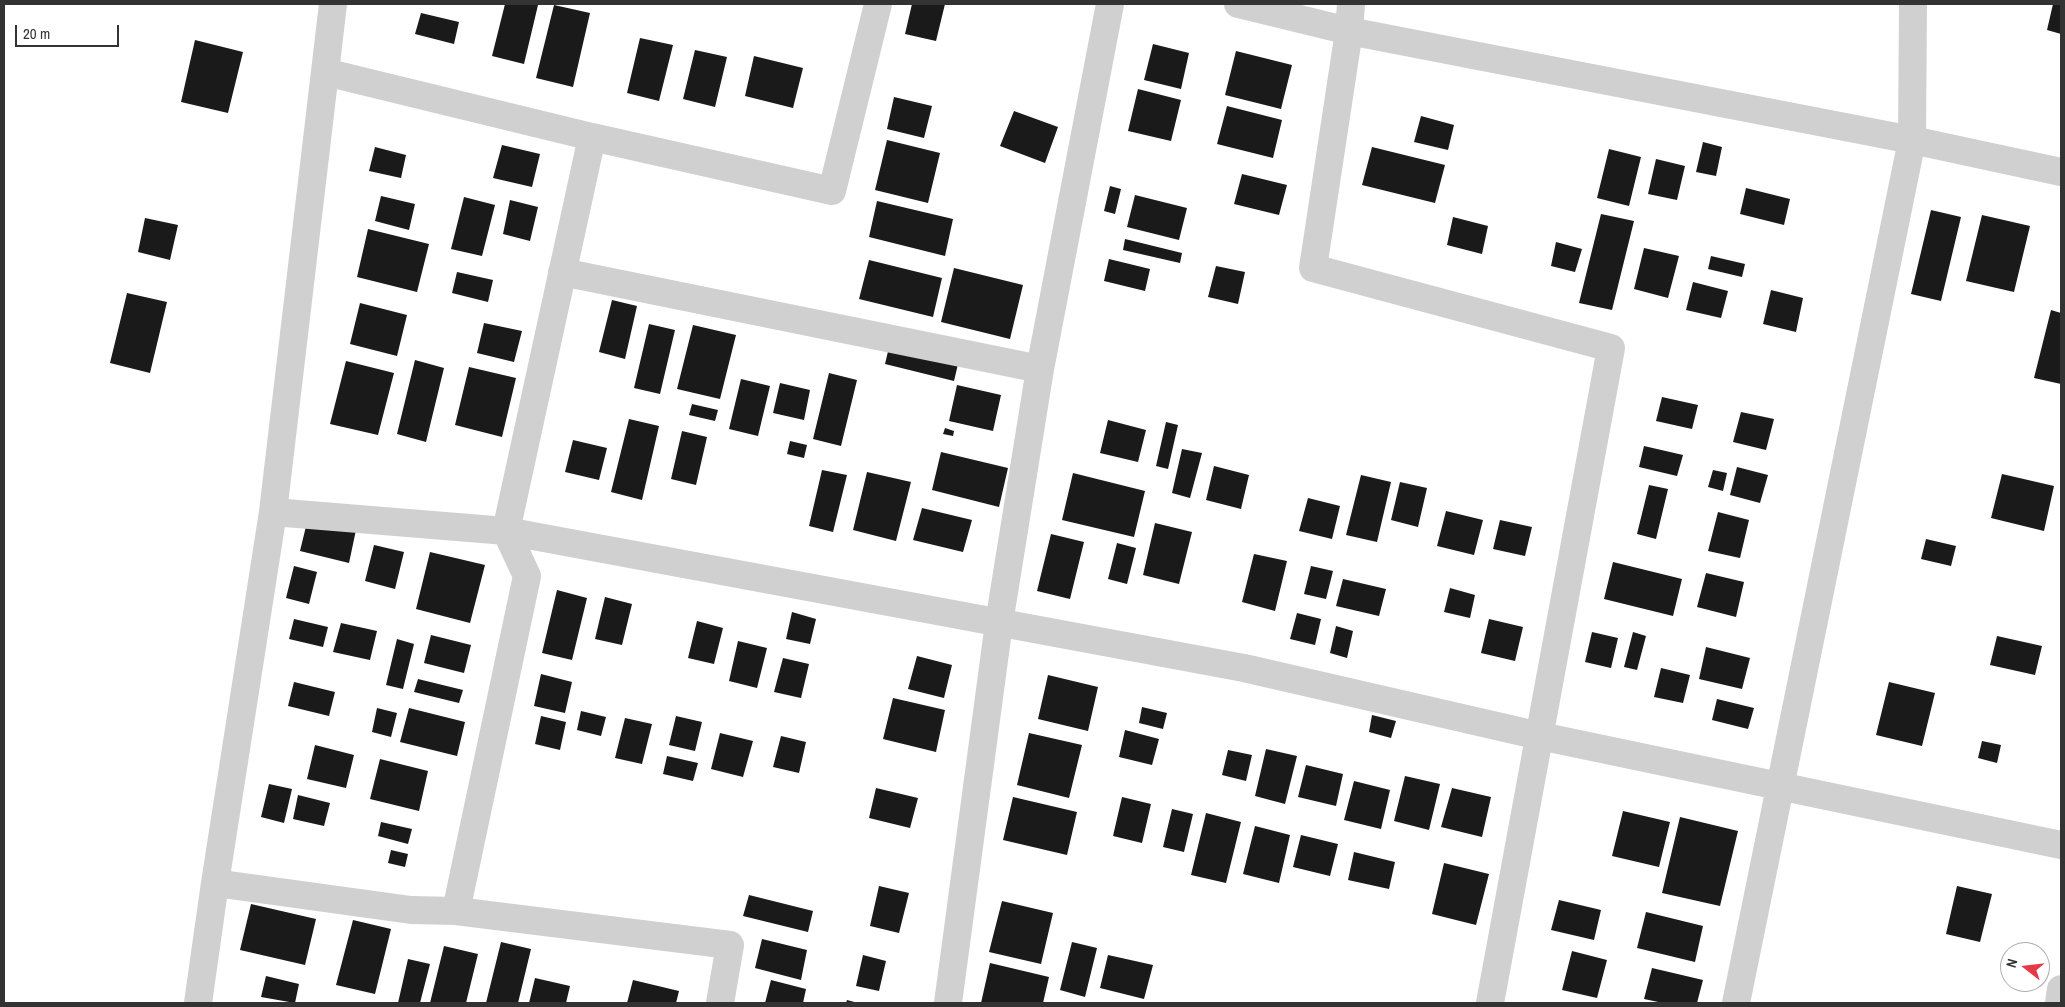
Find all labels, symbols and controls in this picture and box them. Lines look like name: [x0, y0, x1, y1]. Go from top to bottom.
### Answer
scale bar: [18, 15, 121, 47]
text: 20 m: [23, 23, 50, 44]
north arrow: [2000, 942, 2050, 992]
text: N: [2002, 957, 2021, 970]

